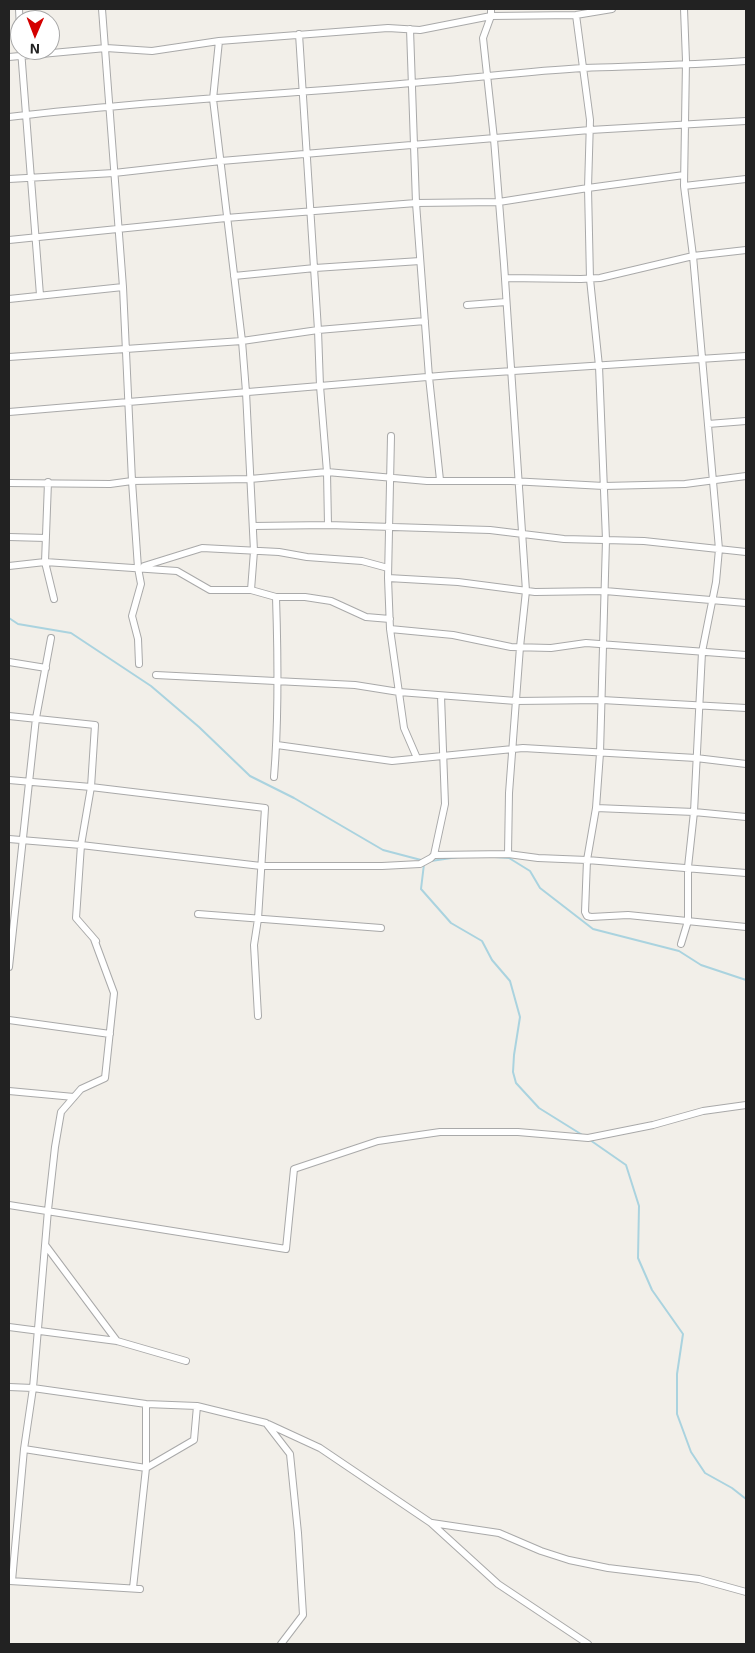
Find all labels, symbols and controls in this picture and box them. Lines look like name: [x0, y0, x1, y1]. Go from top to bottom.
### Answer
north arrow: [10, 10, 60, 60]
text: N: [30, 41, 40, 58]

